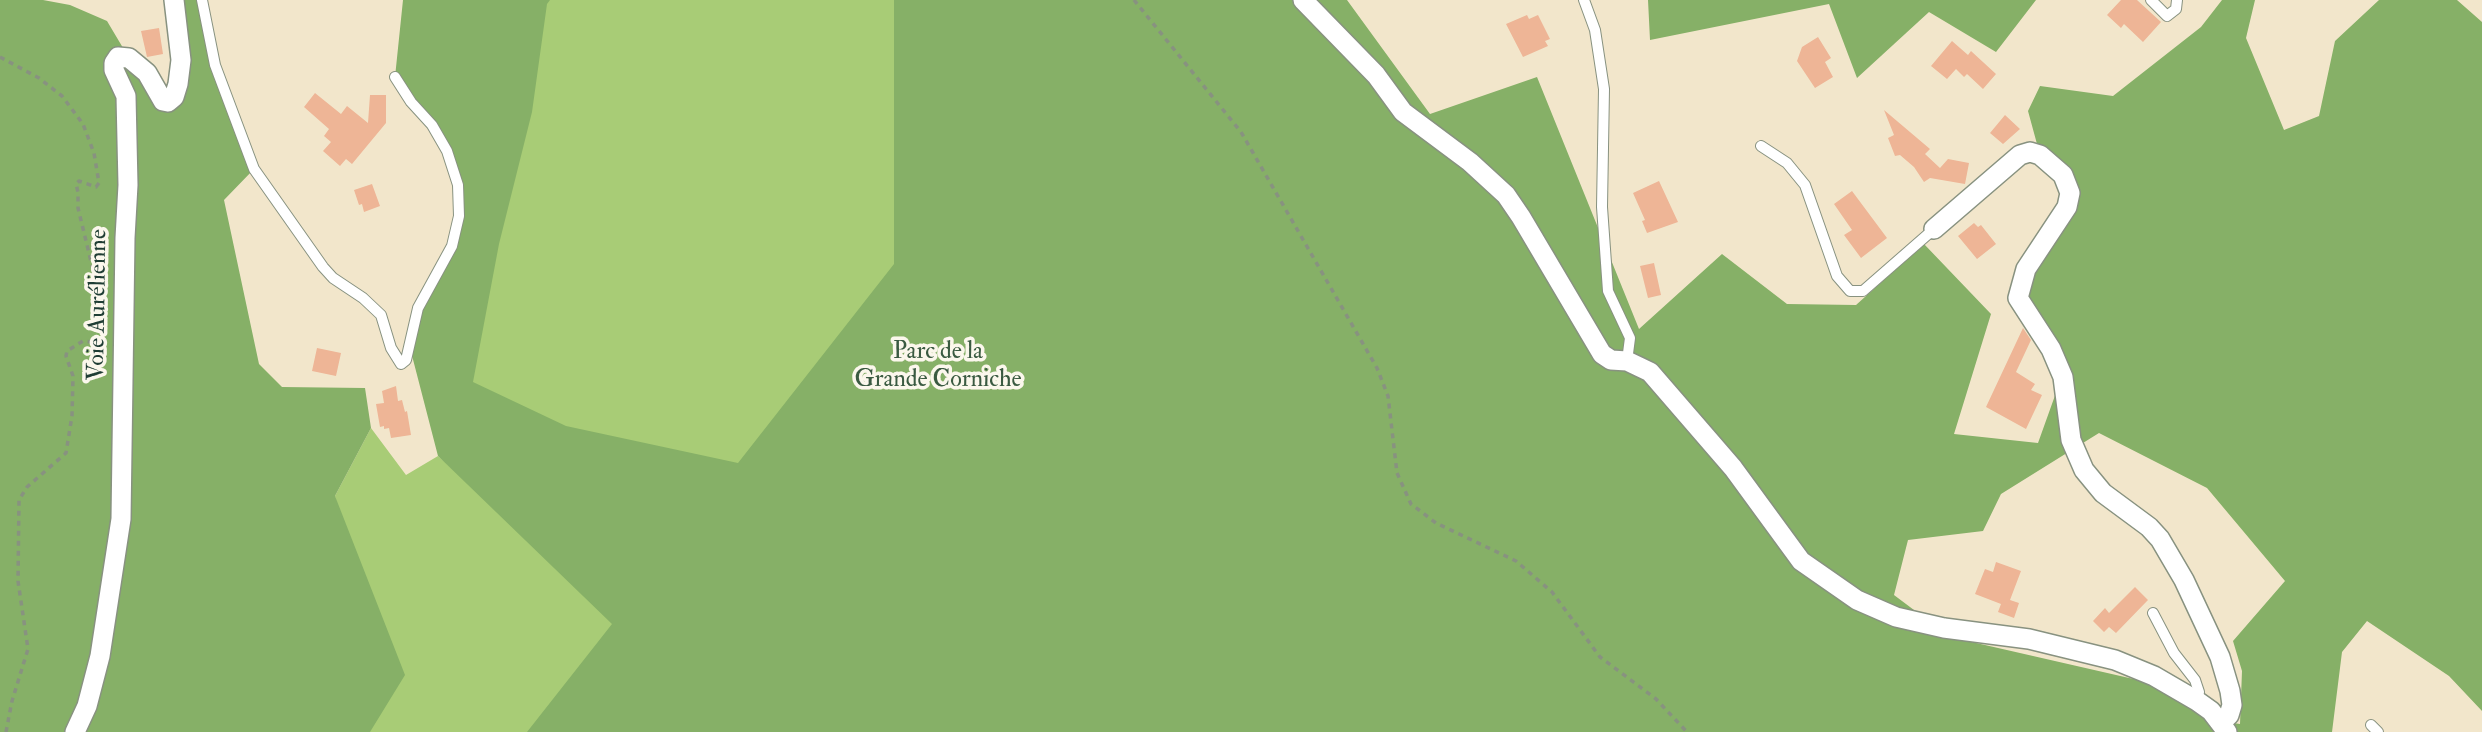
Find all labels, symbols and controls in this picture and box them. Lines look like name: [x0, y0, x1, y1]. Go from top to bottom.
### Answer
street label: Voie Aurélienne: [83, 229, 115, 381]
park label: Parc de la Grande Corniche: [854, 339, 1022, 395]

